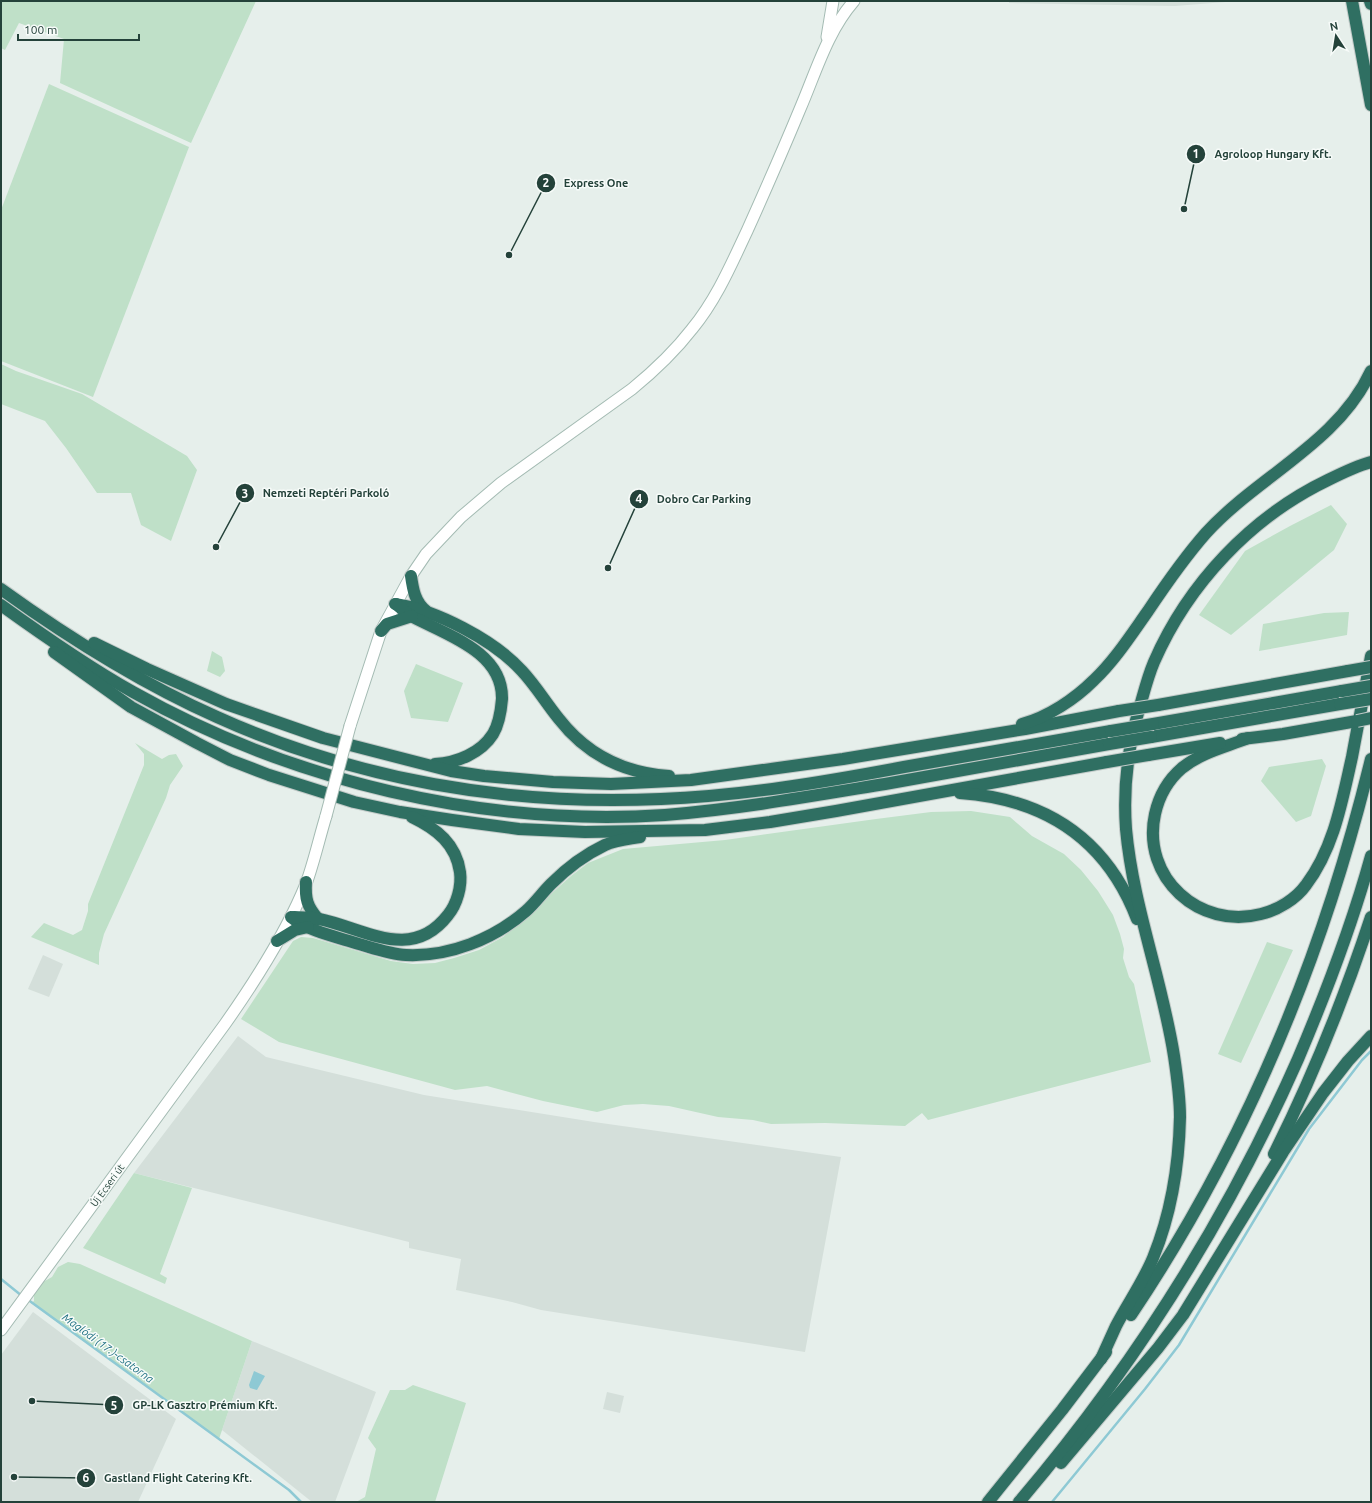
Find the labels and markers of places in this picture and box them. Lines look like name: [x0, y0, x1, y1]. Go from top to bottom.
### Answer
callout: Agroloop Hungary Kft.: [1186, 142, 1339, 165]
callout: Express One: [536, 172, 636, 195]
callout: Nemzeti Reptéri Parkoló: [235, 482, 398, 505]
callout: Dobro Car Parking: [629, 488, 760, 511]
callout: GP-LK Gasztro Prémium Kft.: [104, 1394, 285, 1417]
callout: Gastland Flight Catering Kft.: [76, 1467, 260, 1490]

